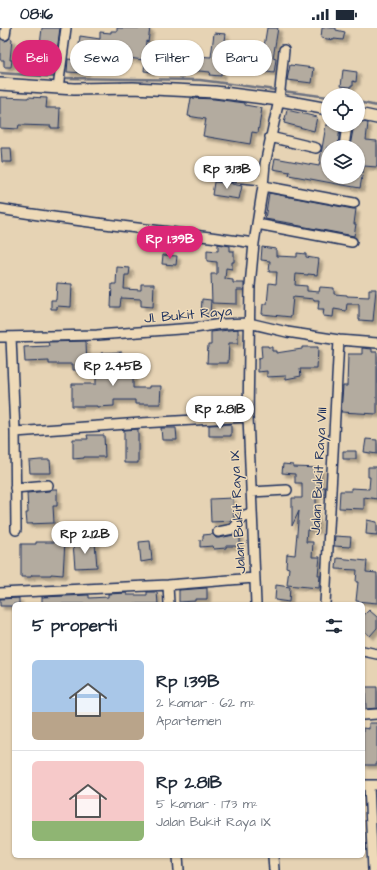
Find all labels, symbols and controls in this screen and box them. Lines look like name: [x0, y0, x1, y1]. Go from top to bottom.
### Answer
text: 08:16: [20, 4, 53, 25]
chip: Beli: [12, 40, 62, 76]
chip: Sewa: [70, 40, 133, 76]
chip: Filter: [141, 40, 204, 76]
chip: Baru: [212, 40, 272, 76]
map controls: [321, 88, 365, 184]
button: locate: [321, 88, 365, 132]
button: layers: [321, 140, 365, 184]
pin: Rp 3.13B: [186, 156, 268, 190]
text: Rp 3.13B: [203, 160, 251, 178]
pin: Rp 1.39B: [129, 226, 211, 260]
text: Rp 1.39B: [146, 230, 194, 248]
street label: Jl. Bukit Raya: [143, 301, 233, 329]
pin: Rp 2.45B: [72, 353, 154, 387]
text: Rp 2.45B: [84, 357, 142, 375]
pin: Rp 2.81B: [179, 396, 261, 430]
text: Rp 2.81B: [195, 400, 245, 418]
street label: Jalan Bukit Raya VIII: [306, 407, 332, 536]
street label: Jalan Bukit Raya IX: [225, 449, 251, 574]
pin: Rp 2.12B: [44, 521, 126, 555]
text: Rp 2.12B: [60, 525, 110, 543]
text: 5 properti: [32, 614, 117, 638]
icon: filters: [323, 615, 345, 637]
text: Rp 1.39B: [156, 670, 219, 694]
icon: home: [64, 676, 112, 724]
text: 2 kamar · 62 m²: [156, 694, 255, 712]
text: Apartemen: [156, 712, 221, 730]
text: Rp 2.81B: [156, 771, 222, 795]
icon: home: [64, 777, 112, 825]
text: 5 kamar · 173 m²: [156, 795, 258, 813]
text: Jalan Bukit Raya IX: [156, 813, 271, 831]

